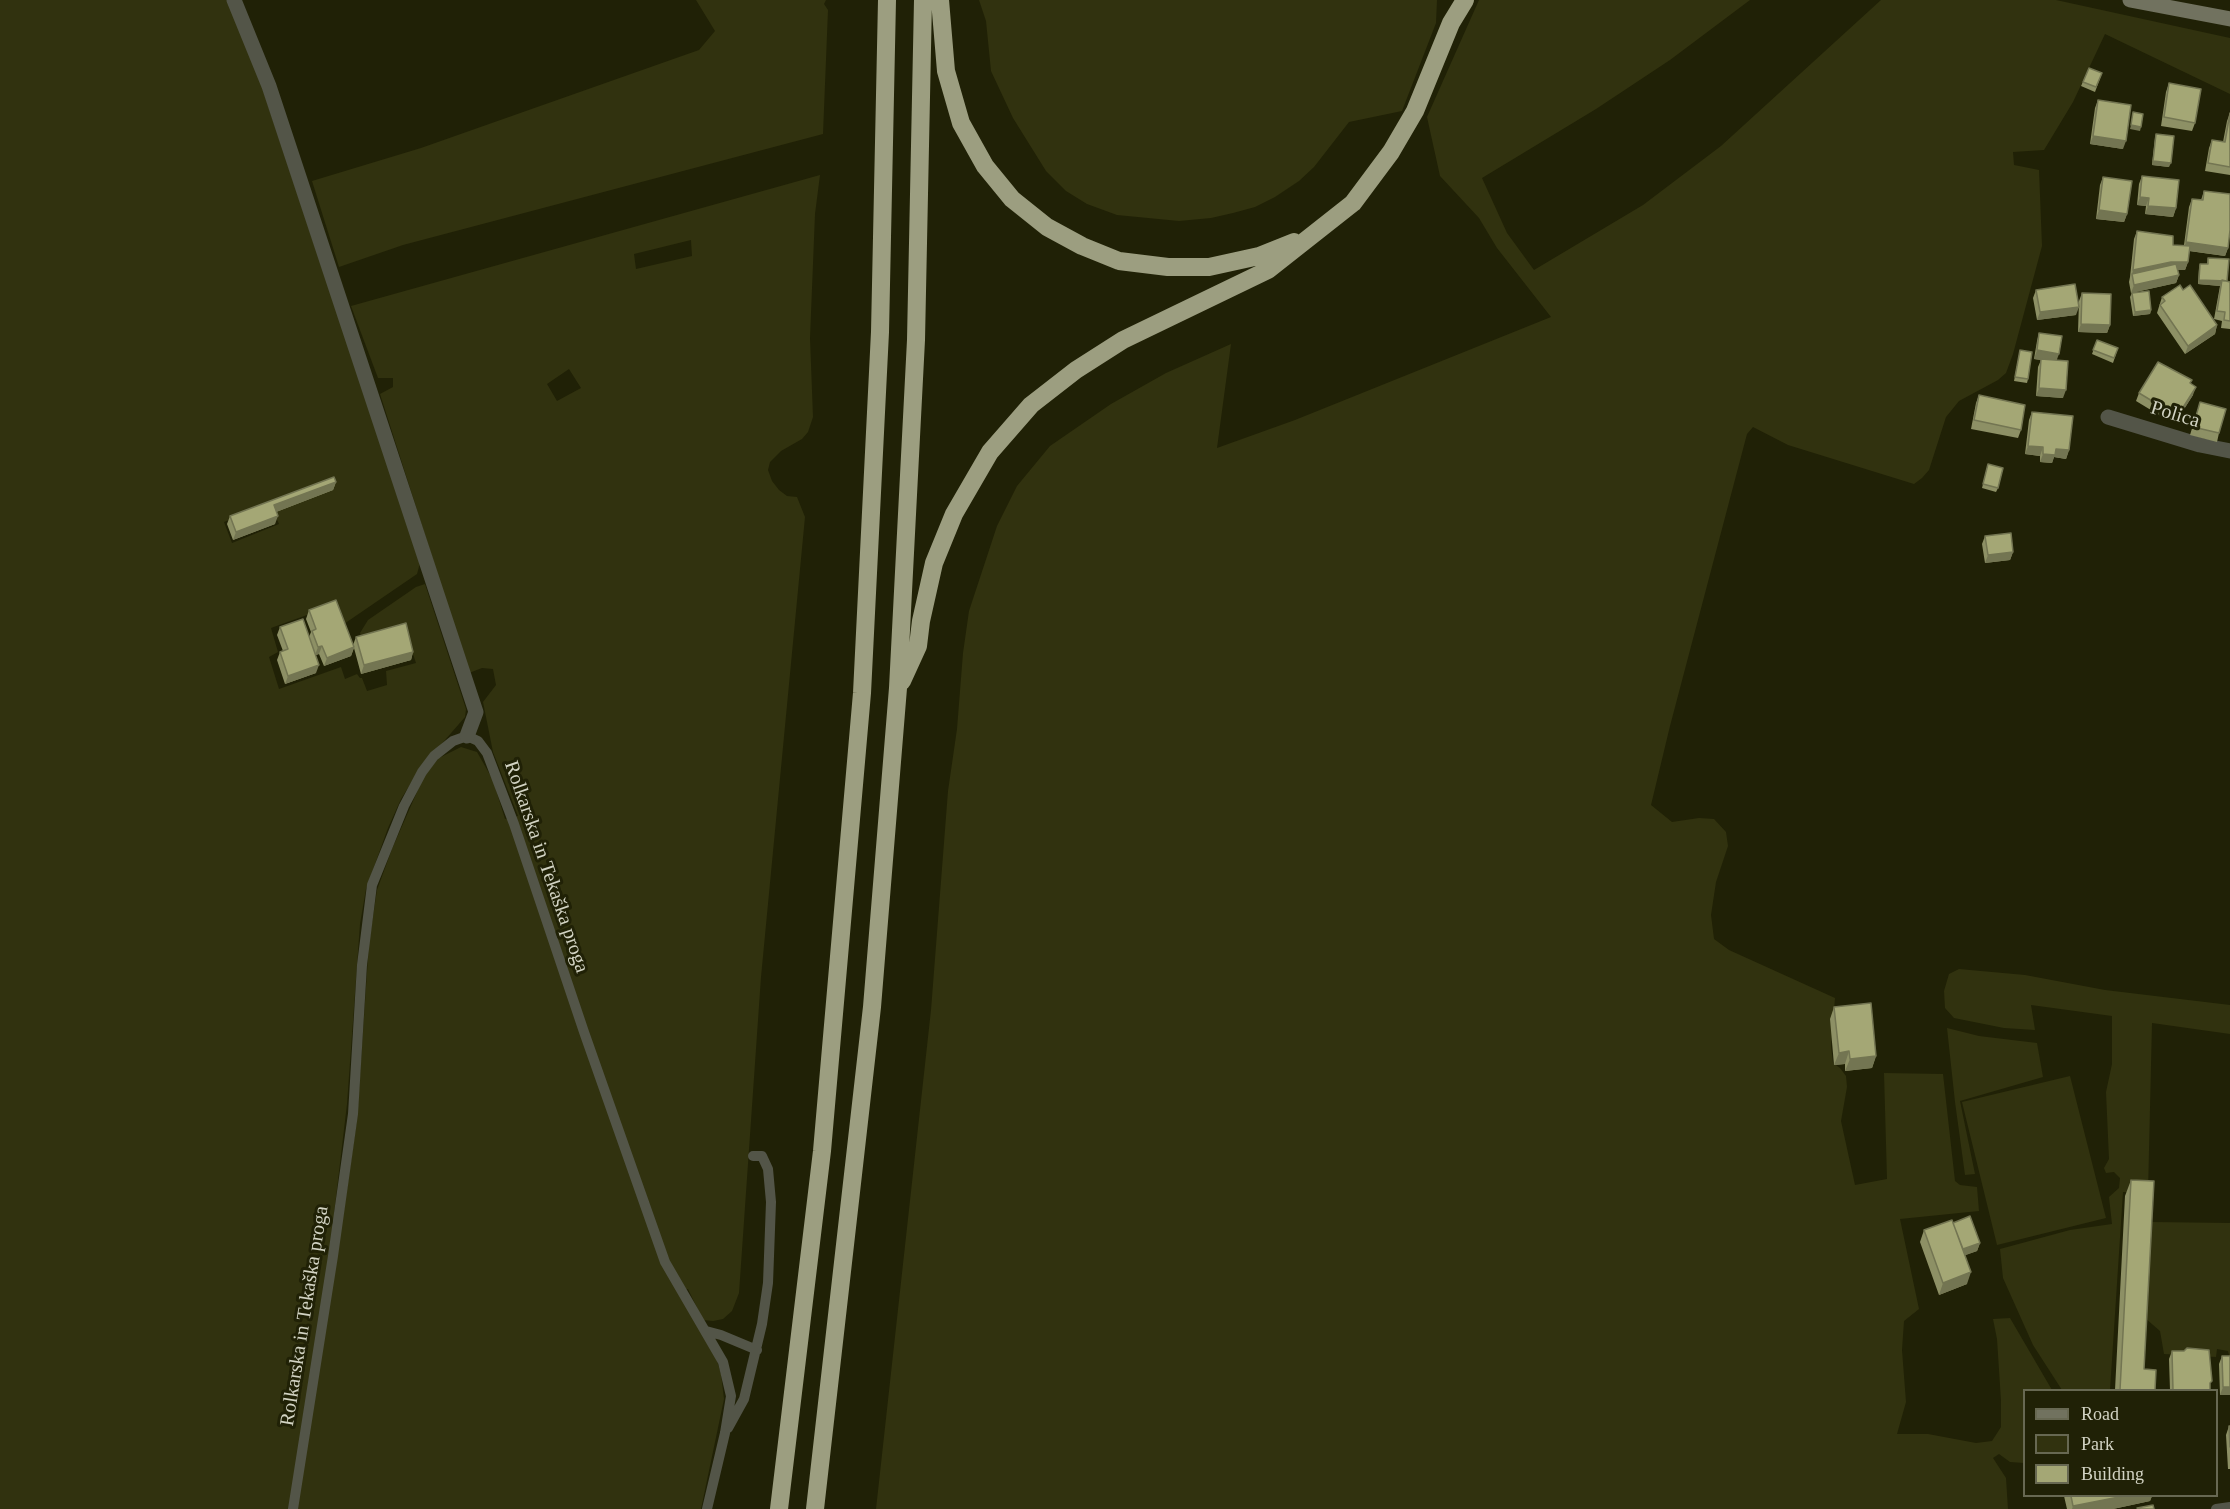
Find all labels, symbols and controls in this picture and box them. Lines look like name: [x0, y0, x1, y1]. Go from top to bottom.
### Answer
street label: Polica: [2148, 396, 2202, 434]
street label: Rolkarska in Tekaška proga: [498, 758, 594, 976]
street label: Rolkarska in Tekaška proga: [276, 1204, 334, 1428]
legend: [2023, 1389, 2218, 1497]
text: Road: [2081, 1404, 2119, 1424]
text: Park: [2081, 1434, 2114, 1454]
text: Building: [2081, 1464, 2144, 1484]

